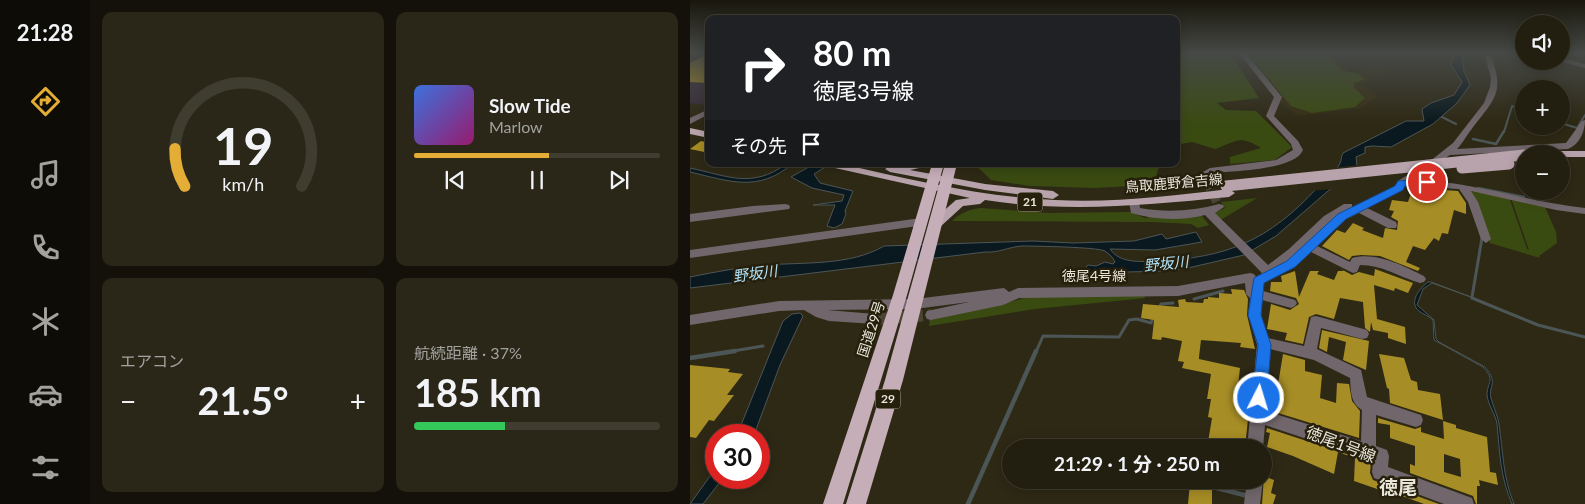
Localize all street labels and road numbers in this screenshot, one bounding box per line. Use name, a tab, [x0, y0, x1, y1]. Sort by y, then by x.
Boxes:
street label: 鳥取鹿野倉吉線	[1124, 170, 1224, 195]
road number: 21	[1018, 192, 1042, 212]
street label: 徳尾4号線	[1062, 267, 1126, 284]
street label: 国道29号	[853, 299, 888, 359]
road number: 29	[876, 389, 900, 408]
street label: 徳尾1号線	[1304, 422, 1379, 466]

